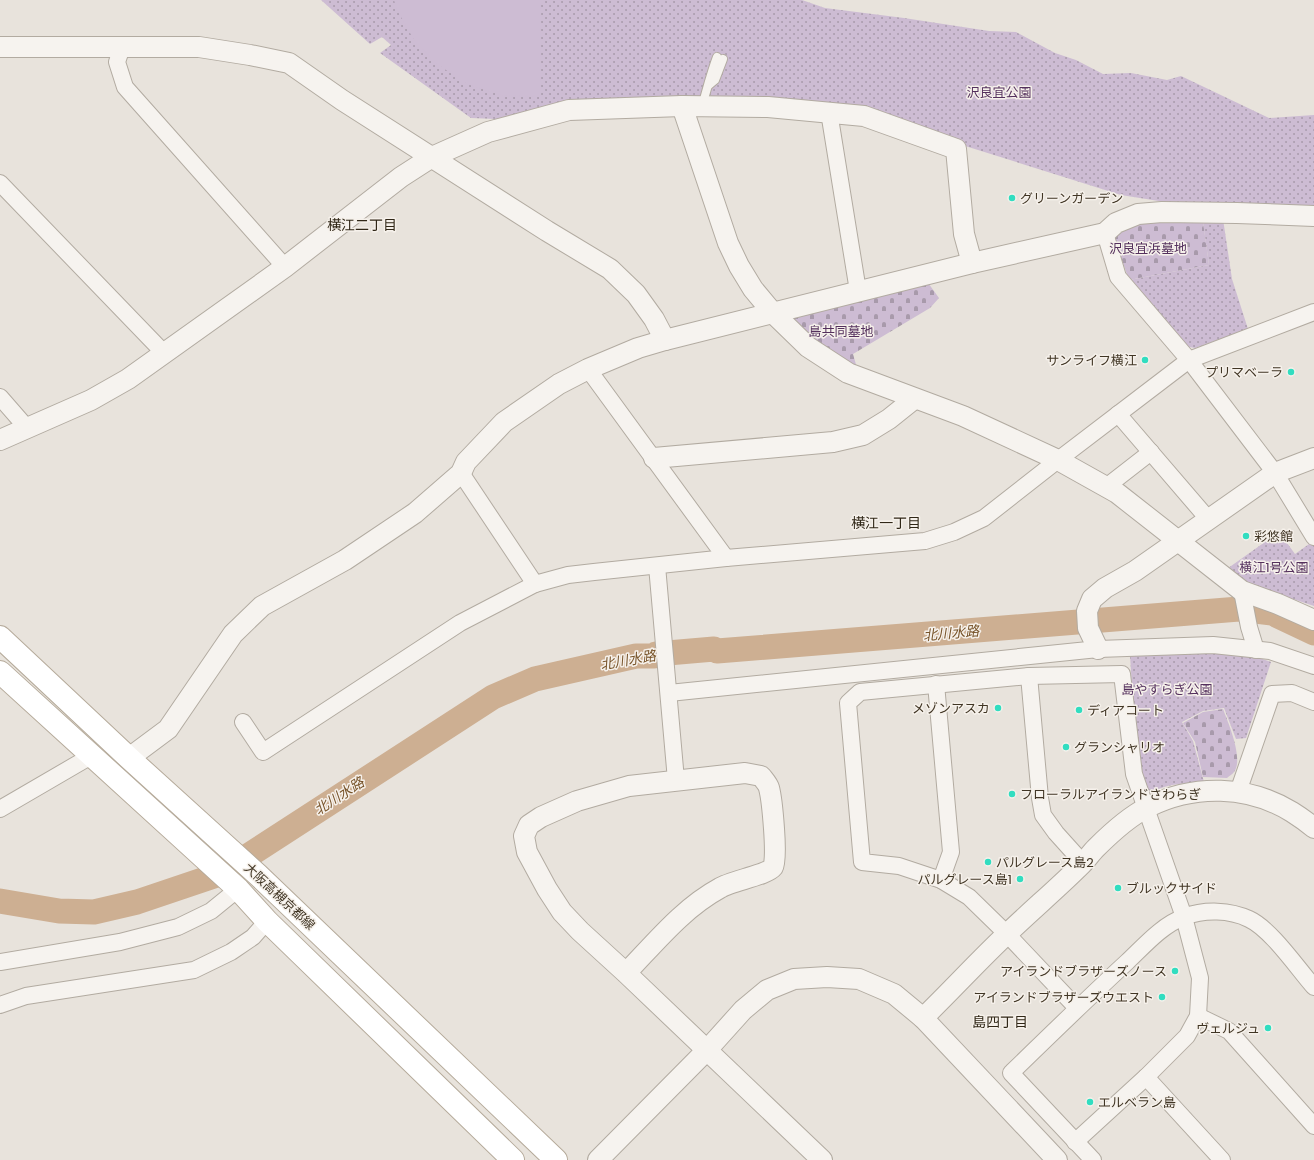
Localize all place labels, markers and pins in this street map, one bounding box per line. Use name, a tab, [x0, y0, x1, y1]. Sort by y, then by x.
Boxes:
place label: グリーンガーデン	[1020, 189, 1123, 208]
marker: グリーンガーデン	[1007, 193, 1017, 203]
place label: サンライフ横江	[1046, 351, 1137, 370]
marker: サンライフ横江	[1140, 355, 1150, 365]
place label: プリマベーラ	[1205, 363, 1283, 382]
marker: プリマベーラ	[1286, 367, 1296, 377]
place label: 彩悠館	[1254, 527, 1293, 546]
marker: 彩悠館	[1241, 531, 1251, 541]
place label: メゾンアスカ	[912, 699, 990, 718]
place label: ディアコート	[1087, 701, 1164, 720]
marker: メゾンアスカ	[993, 703, 1003, 713]
marker: ディアコート	[1074, 705, 1084, 715]
place label: グランシャリオ	[1074, 738, 1165, 757]
marker: グランシャリオ	[1061, 742, 1071, 752]
place label: フローラルアイランドさわらぎ	[1020, 785, 1201, 804]
marker: フローラルアイランドさわらぎ	[1007, 789, 1017, 799]
place label: パルグレース島2	[996, 853, 1094, 872]
marker: パルグレース島2	[983, 857, 993, 867]
place label: パルグレース島1	[917, 870, 1012, 889]
marker: パルグレース島1	[1015, 874, 1025, 884]
place label: ブルックサイド	[1126, 879, 1217, 898]
marker: ブルックサイド	[1113, 883, 1123, 893]
place label: アイランドブラザーズノース	[1000, 962, 1167, 981]
marker: アイランドブラザーズノース	[1170, 966, 1180, 976]
place label: アイランドブラザーズウエスト	[973, 988, 1154, 1007]
marker: アイランドブラザーズウエスト	[1157, 992, 1167, 1002]
place label: ヴェルジュ	[1196, 1019, 1260, 1038]
marker: ヴェルジュ	[1263, 1023, 1273, 1033]
place label: エルベラン島	[1098, 1093, 1176, 1112]
marker: エルベラン島	[1085, 1097, 1095, 1107]

